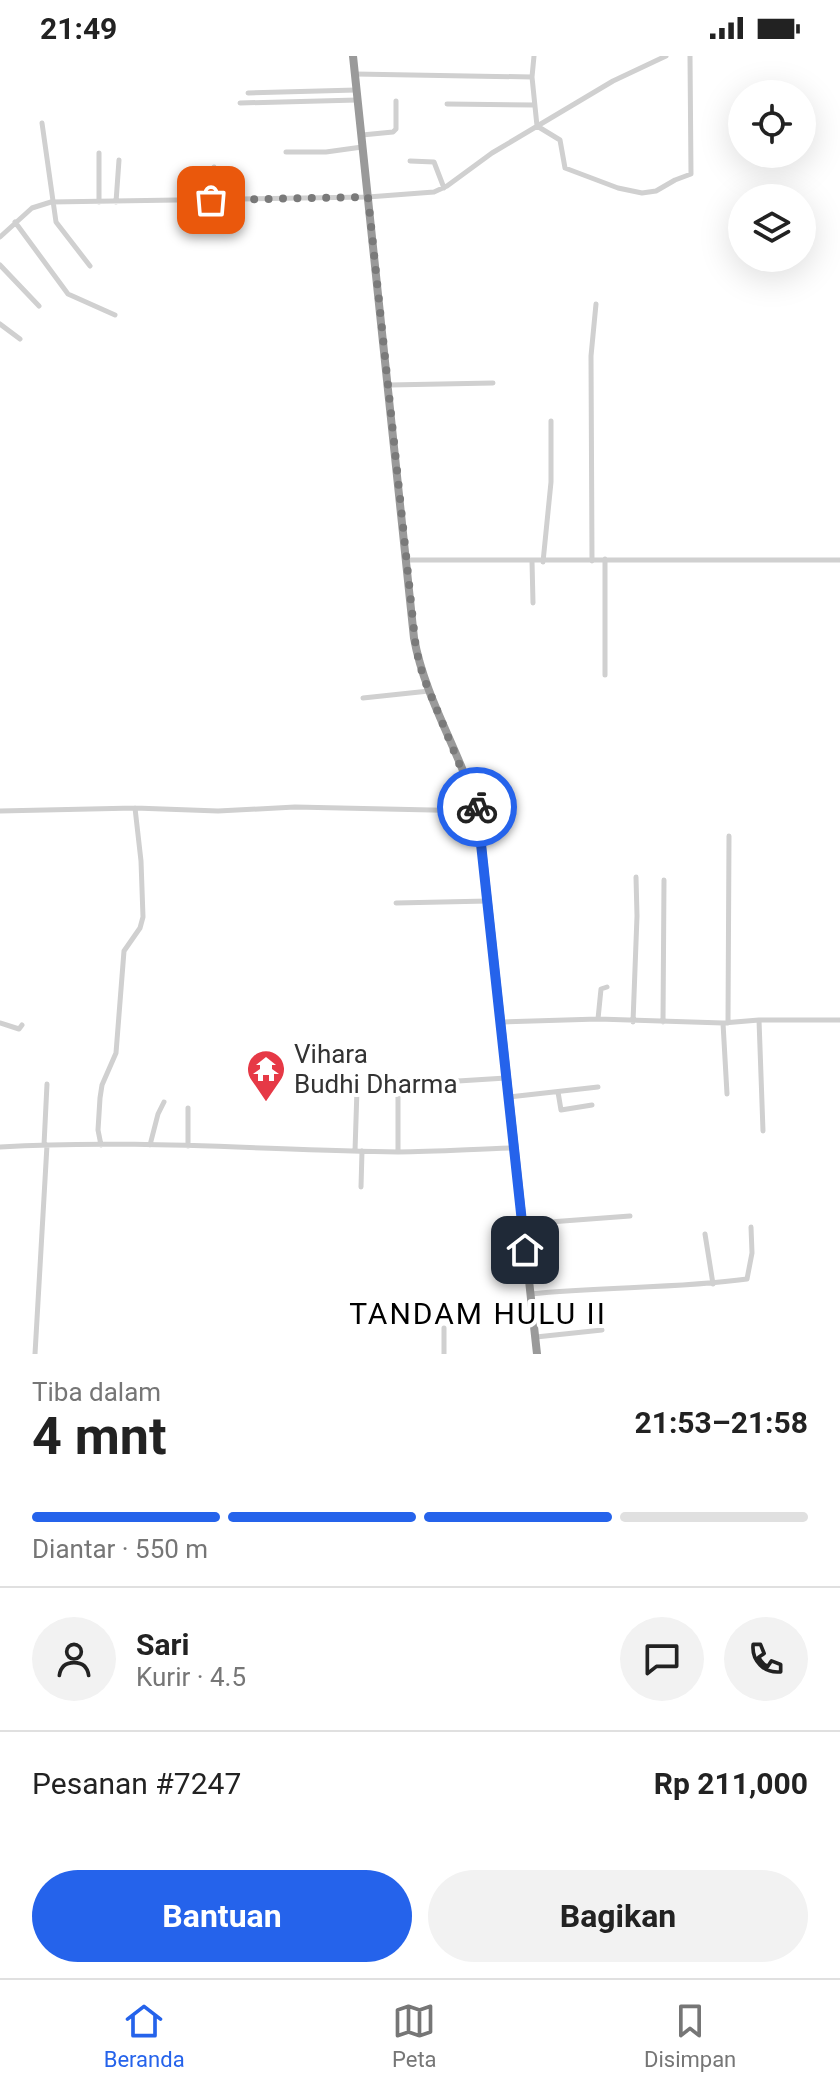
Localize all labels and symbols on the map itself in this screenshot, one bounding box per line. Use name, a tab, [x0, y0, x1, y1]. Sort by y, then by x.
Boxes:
pin	[177, 166, 245, 234]
courier	[437, 767, 517, 847]
place label: Vihara Budhi Dharma	[294, 1039, 458, 1099]
temple icon: Vihara Budhi Dharma	[245, 1048, 287, 1103]
pin	[491, 1216, 559, 1284]
district label: TANDAM HULU II	[349, 1296, 607, 1331]

